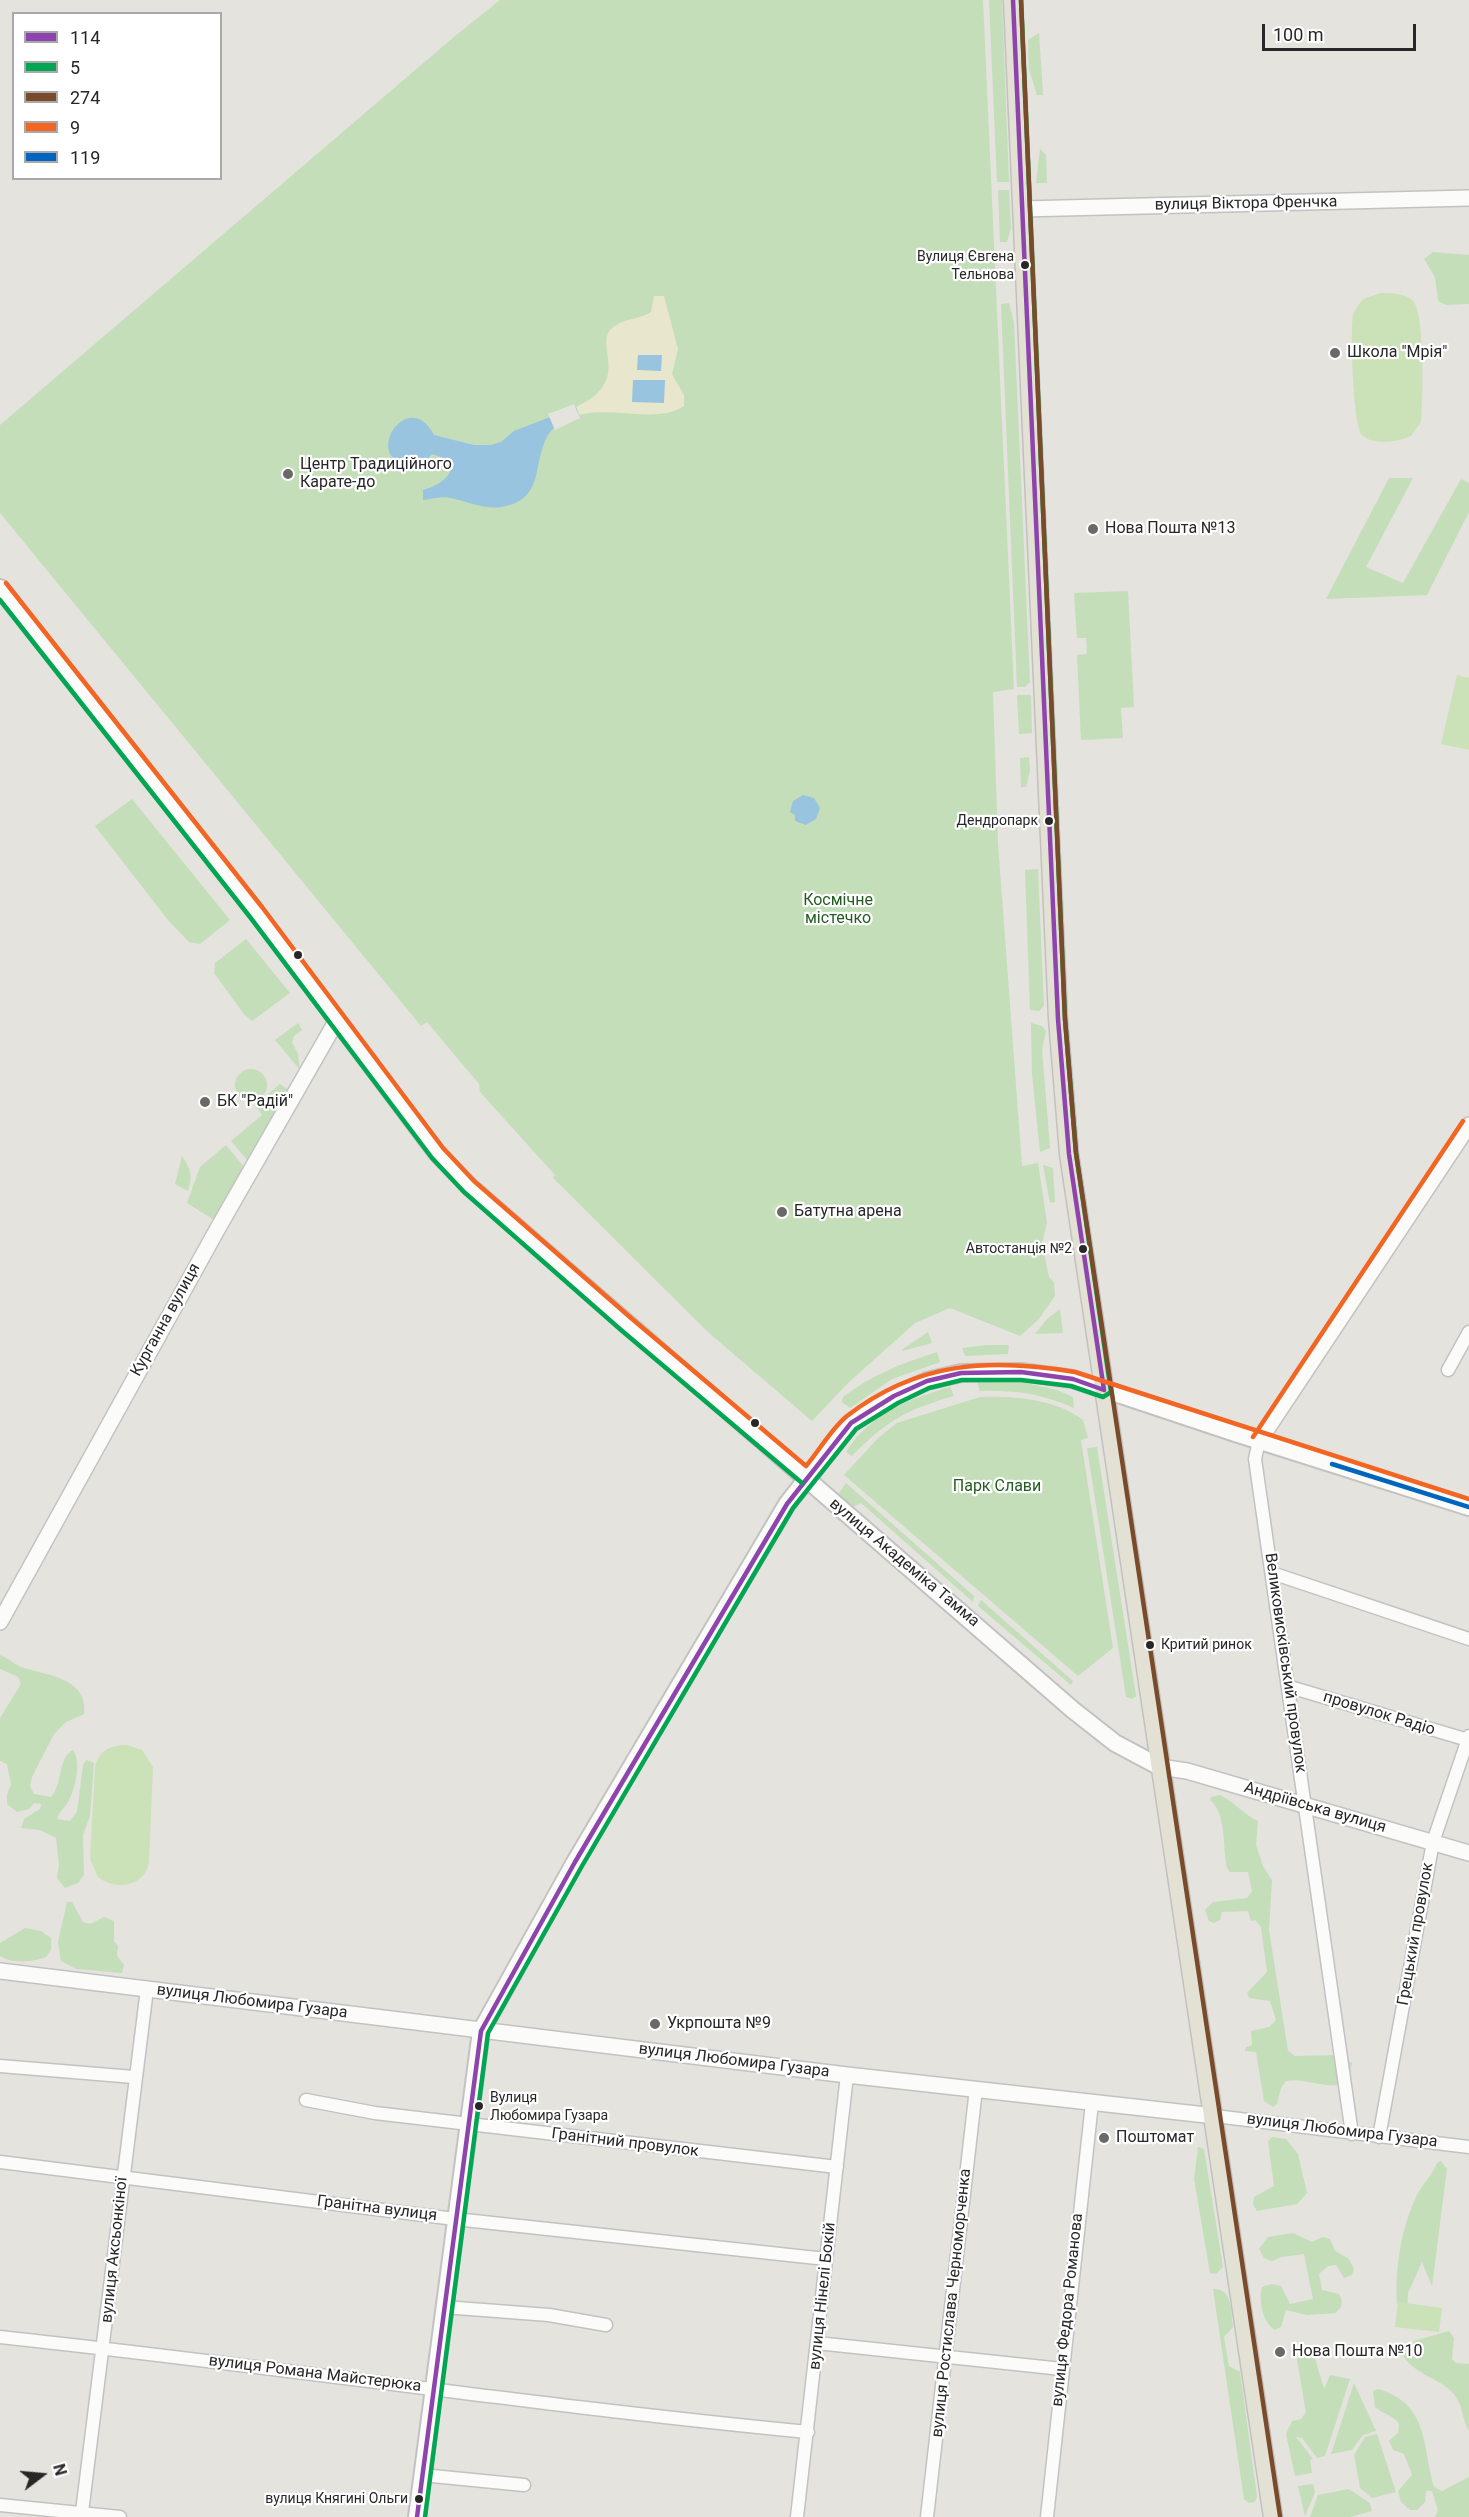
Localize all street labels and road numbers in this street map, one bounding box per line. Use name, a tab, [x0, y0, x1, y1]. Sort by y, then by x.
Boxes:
street label: вулиця Віктора Френчка	[1154, 193, 1338, 215]
street label: Курганна вулиця	[127, 1260, 205, 1380]
street label: вулиця Академіка Тамма	[825, 1495, 983, 1631]
street label: Великовисківський провулок	[1260, 1552, 1310, 1774]
street label: провулок Радіо	[1321, 1688, 1437, 1740]
street label: Андріївська вулиця	[1242, 1779, 1388, 1837]
street label: Грецький провулок	[1394, 1861, 1438, 2007]
street label: вулиця Любомира Гузара	[155, 1981, 349, 2023]
street label: вулиця Любомира Гузара	[637, 2040, 831, 2082]
street label: вулиця Любомира Гузара	[1245, 2110, 1439, 2152]
street label: Гранітний провулок	[550, 2124, 700, 2162]
street label: вулиця Ростислава Черноморченка	[928, 2168, 976, 2438]
street label: вулиця Аксьонкіної	[98, 2176, 132, 2324]
street label: Гранітна вулиця	[316, 2192, 438, 2226]
street label: вулиця Федора Романова	[1048, 2212, 1088, 2408]
street label: вулиця Нінелі Бокій	[806, 2221, 840, 2371]
street label: вулиця Романа Майстерюка	[208, 2351, 422, 2397]

